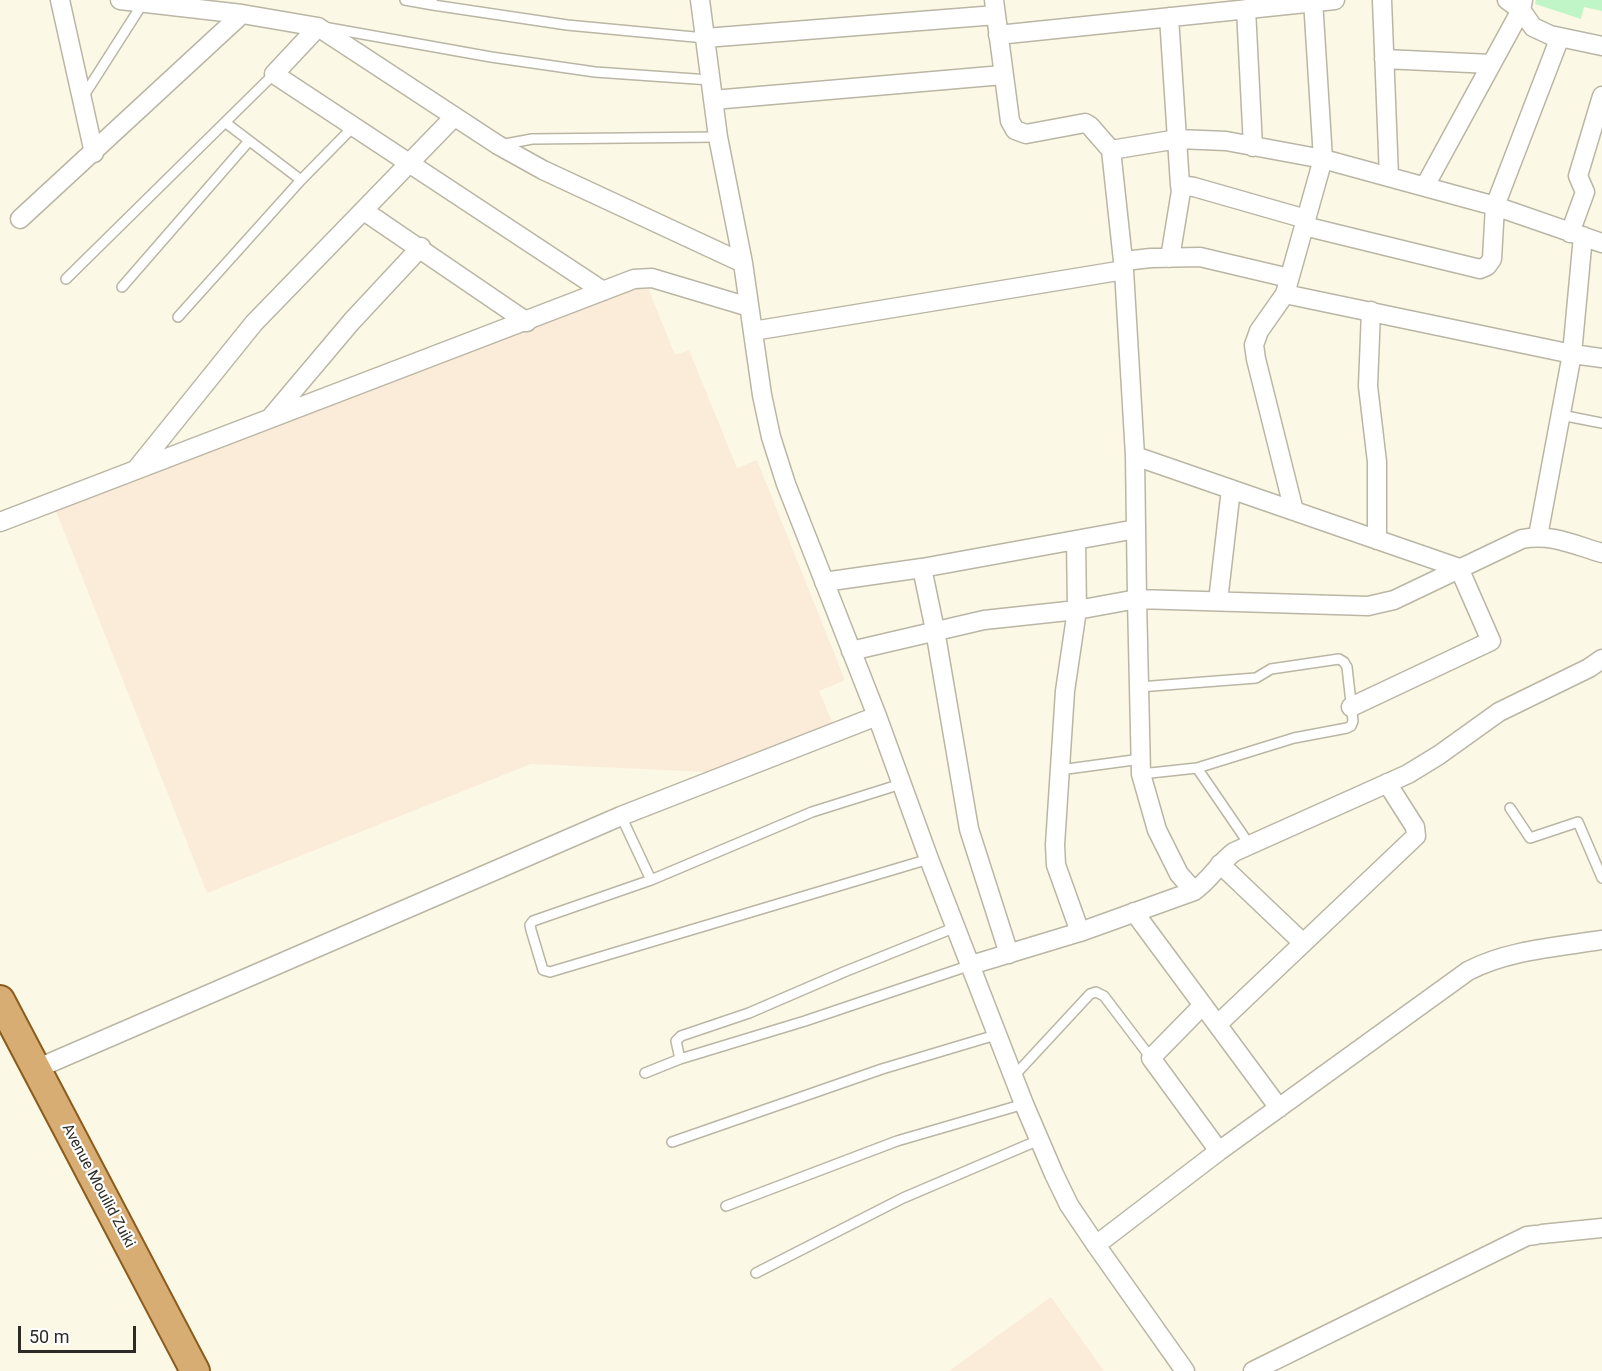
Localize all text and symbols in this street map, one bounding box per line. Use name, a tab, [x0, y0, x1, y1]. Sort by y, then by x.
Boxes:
street label: Avenue Mouilid Zuiki	[58, 1121, 138, 1251]
scale bar	[21, 1314, 140, 1352]
text: 50 m	[29, 1326, 69, 1347]

